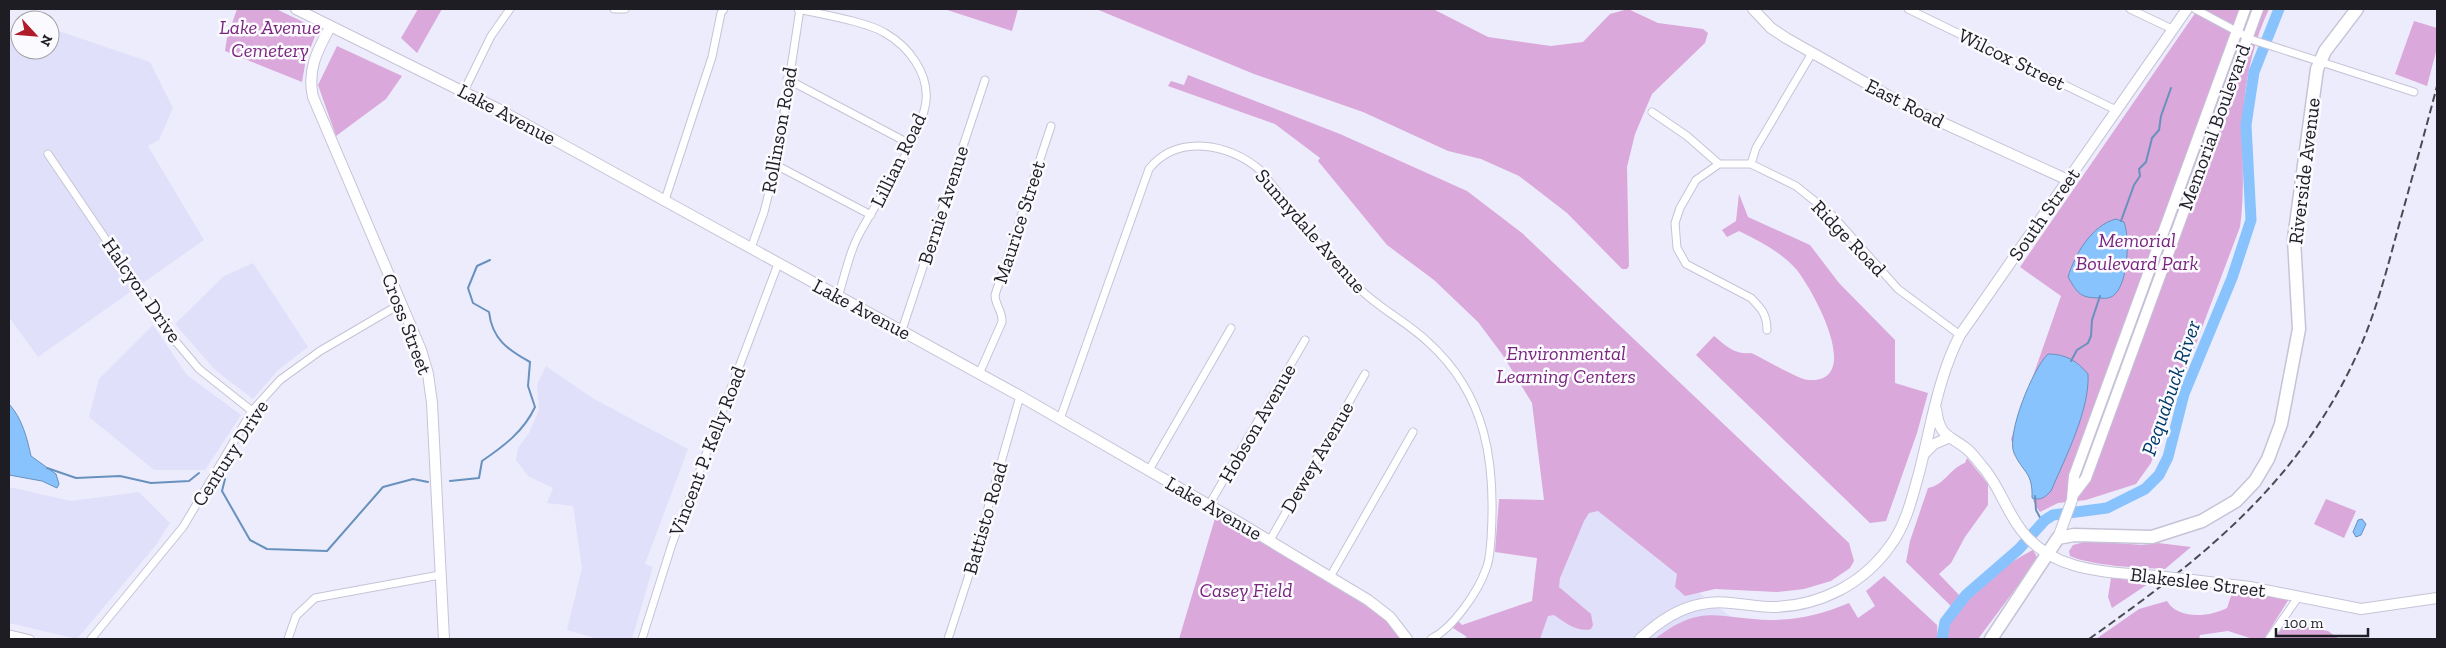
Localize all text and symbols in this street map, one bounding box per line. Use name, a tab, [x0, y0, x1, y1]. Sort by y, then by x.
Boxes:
north arrow	[10, 10, 60, 60]
park label: Lake Avenue Cemetery	[219, 15, 321, 62]
street label: Wilcox Street	[1955, 23, 2070, 95]
text: N	[36, 32, 56, 49]
street label: Memorial Boulevard	[2173, 41, 2255, 213]
street label: Rollinson Road	[756, 65, 802, 195]
street label: East Road	[1862, 73, 1948, 133]
street label: Lake Avenue	[454, 78, 560, 150]
street label: Riverside Avenue	[2283, 96, 2325, 246]
street label: Lillian Road	[865, 109, 931, 211]
street label: Bernie Avenue	[912, 142, 974, 268]
street label: Maurice Street	[988, 157, 1050, 287]
street label: South Street	[2003, 162, 2085, 265]
street label: Sunnydale Avenue	[1250, 164, 1372, 298]
street label: Ridge Road	[1807, 195, 1891, 281]
park label: Memorial Boulevard Park	[2076, 228, 2198, 275]
street label: Halcyon Drive	[97, 233, 187, 347]
street label: Cross Street	[377, 270, 437, 378]
street label: Lake Avenue	[809, 273, 915, 345]
water label: Pequabuck River	[2136, 316, 2206, 459]
park label: Environmental Learning Centers	[1496, 341, 1636, 388]
street label: Hobson Avenue	[1213, 359, 1301, 487]
street label: Vincent P. Kelly Road	[663, 363, 750, 540]
street label: Century Drive	[187, 395, 273, 511]
street label: Dewey Avenue	[1275, 397, 1359, 517]
street label: Battisto Road	[957, 459, 1013, 577]
street label: Lake Avenue	[1162, 471, 1266, 545]
street label: Blakeslee Street	[2129, 562, 2268, 602]
park label: Casey Field	[1199, 578, 1293, 602]
scale bar	[2276, 606, 2368, 638]
text: 100 m	[2284, 614, 2323, 632]

